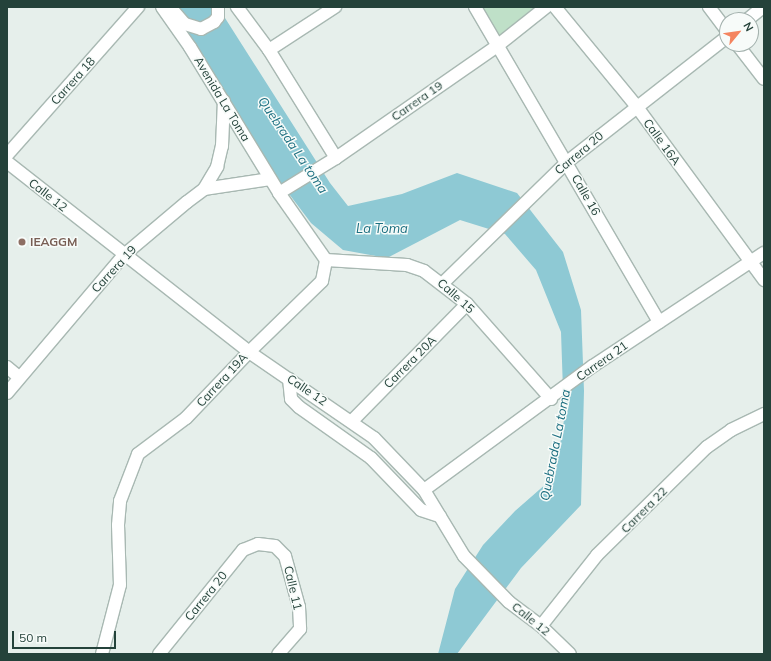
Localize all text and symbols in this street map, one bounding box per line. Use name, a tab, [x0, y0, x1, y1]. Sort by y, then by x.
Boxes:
north arrow	[719, 12, 759, 52]
text: N	[740, 20, 757, 34]
street label: Carrera 18	[48, 54, 98, 108]
street label: Avenida La Toma	[191, 54, 253, 144]
street label: Carrera 19	[389, 78, 445, 124]
water label: Quebrada La toma	[255, 94, 331, 196]
street label: Calle 16A	[640, 116, 684, 168]
street label: Carrera 20	[552, 128, 606, 178]
street label: Calle 16	[569, 172, 603, 218]
street label: Calle 12	[26, 175, 70, 215]
water label: La Toma	[356, 220, 408, 236]
place label: IEAGGM	[30, 235, 77, 249]
marker: IEAGGM	[17, 237, 27, 247]
street label: Carrera 19	[88, 242, 140, 296]
street label: Calle 15	[434, 276, 478, 316]
street label: Carrera 20A	[381, 333, 439, 391]
street label: Carrera 21	[574, 338, 630, 384]
street label: Carrera 19A	[193, 350, 251, 410]
street label: Calle 12	[284, 371, 330, 409]
water label: Quebrada La toma	[537, 388, 573, 502]
street label: Carrera 22	[618, 484, 670, 536]
street label: Calle 11	[281, 564, 305, 612]
street label: Carrera 20	[182, 568, 230, 624]
street label: Calle 12	[509, 599, 553, 639]
scale bar	[14, 623, 118, 649]
text: 50 m	[19, 630, 47, 645]

